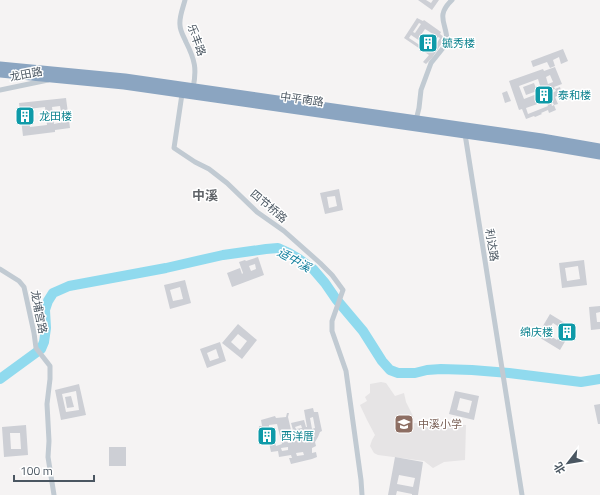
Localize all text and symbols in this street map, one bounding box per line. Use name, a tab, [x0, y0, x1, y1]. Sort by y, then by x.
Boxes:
street label: 乐丰路	[184, 22, 210, 58]
building icon: 毓秀楼	[417, 32, 439, 54]
place label: 毓秀楼	[442, 35, 475, 51]
street label: 龙田路	[8, 63, 44, 85]
building icon: 泰和楼	[533, 84, 555, 106]
place label: 泰和楼	[558, 87, 591, 103]
street label: 中平南路	[279, 88, 325, 110]
building icon: 龙田楼	[14, 105, 36, 127]
place label: 龙田楼	[39, 108, 72, 124]
district label: 中溪	[192, 185, 218, 205]
street label: 四节桥路	[247, 186, 291, 226]
street label: 利达路	[482, 227, 502, 263]
water label: 适中溪	[274, 243, 316, 278]
street label: 龙埔宫路	[27, 289, 51, 335]
building icon: 绵庆楼	[556, 321, 578, 343]
place label: 绵庆楼	[520, 324, 553, 340]
school or university icon: 中溪小学	[393, 413, 415, 435]
place label: 中溪小学	[418, 416, 462, 432]
building icon: 西洋厝	[256, 425, 278, 447]
place label: 西洋厝	[281, 428, 314, 444]
north arrow	[548, 443, 588, 483]
scale bar	[14, 457, 94, 483]
text: 北	[550, 459, 569, 477]
text: 100 m	[20, 461, 53, 480]

